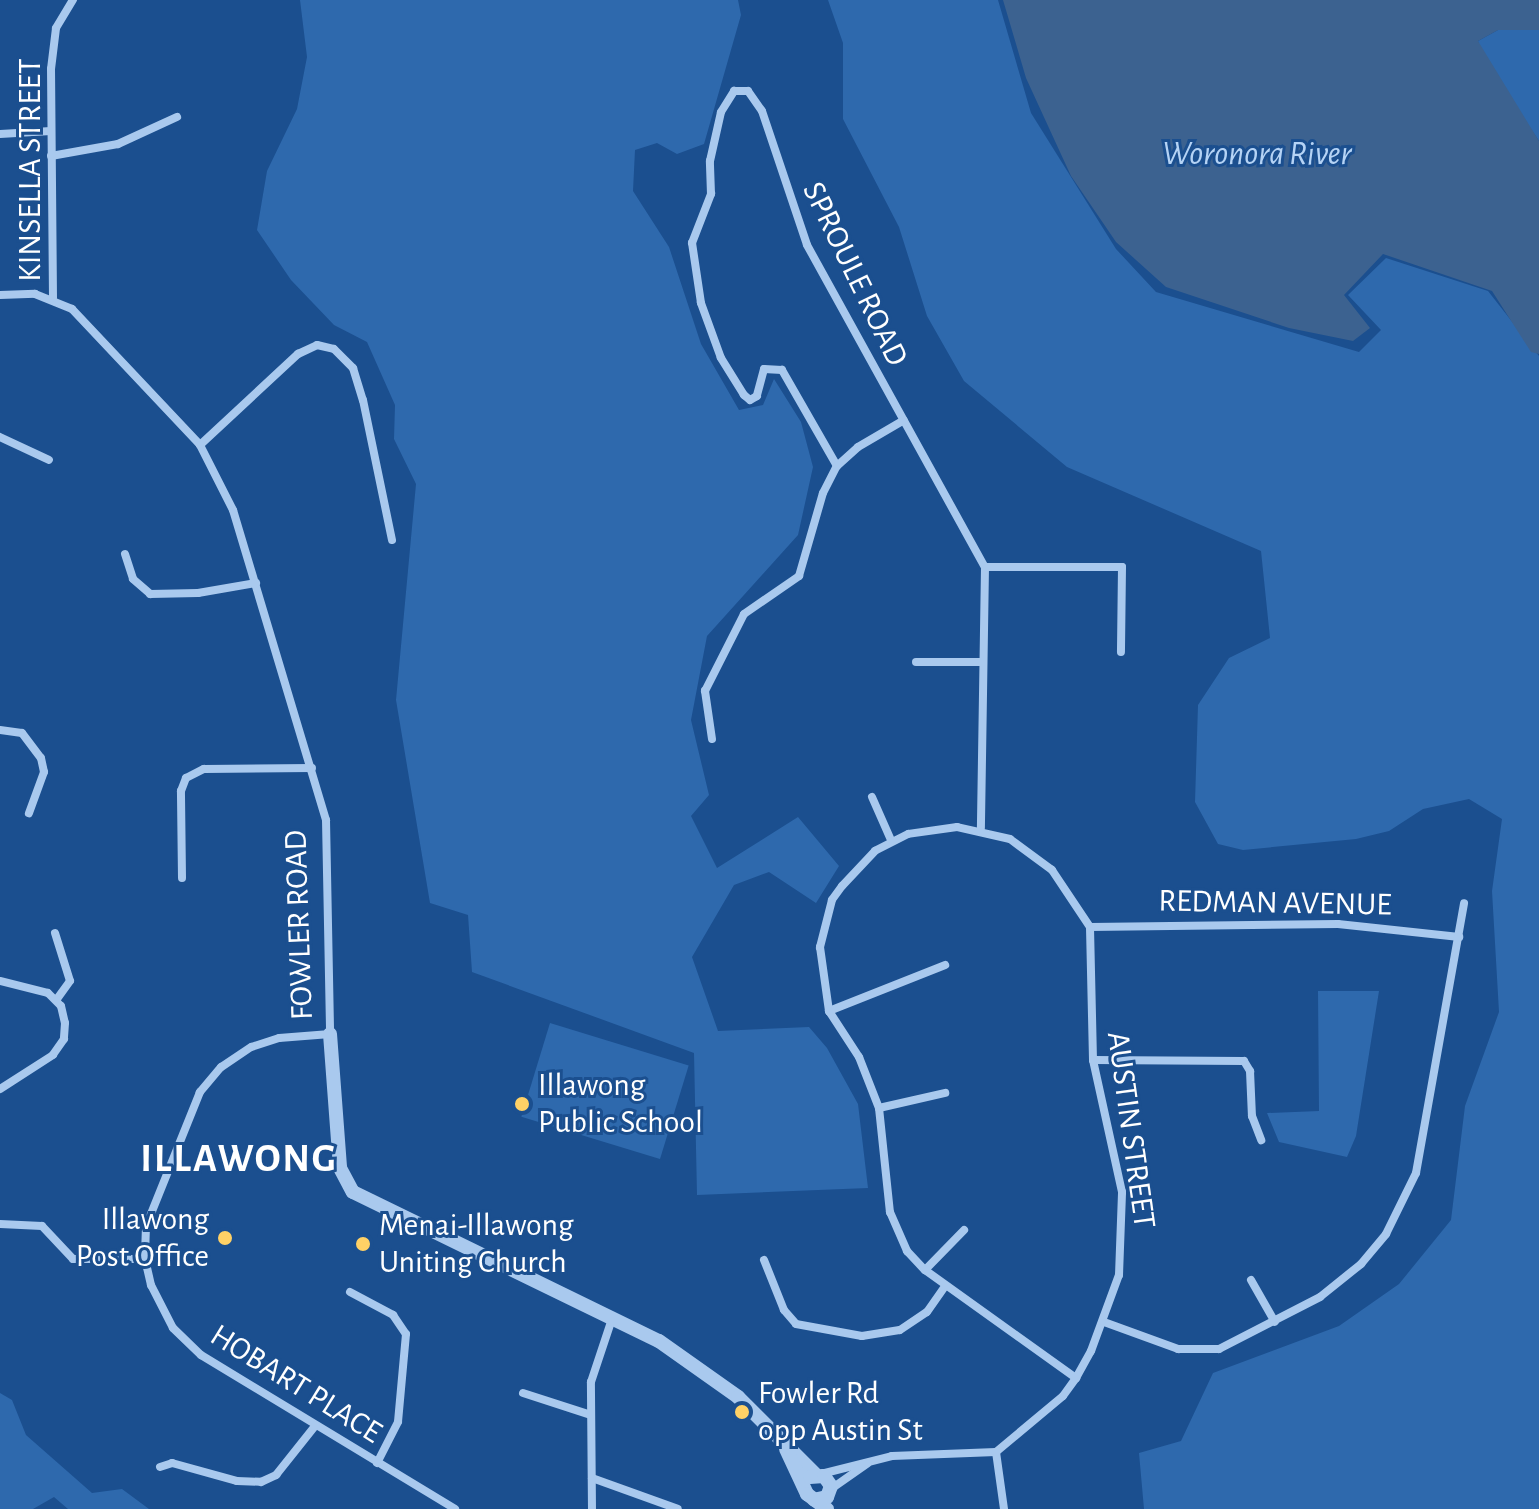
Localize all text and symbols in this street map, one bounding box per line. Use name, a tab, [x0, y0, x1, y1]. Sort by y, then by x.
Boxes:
street label: KINSELLA STREET	[11, 58, 49, 282]
water label: Woronora River	[1162, 135, 1352, 175]
street label: SPROULE ROAD	[794, 176, 916, 372]
street label: FOWLER ROAD	[276, 829, 322, 1021]
street label: REDMAN AVENUE	[1158, 882, 1392, 924]
street label: AUSTIN STREET	[1098, 1029, 1164, 1231]
place label: Illawong Public School	[538, 1067, 703, 1142]
marker: Illawong Public School	[513, 1095, 531, 1113]
district label: ILLAWONG	[140, 1135, 338, 1183]
place label: Illawong Post Office	[76, 1201, 209, 1276]
place label: Menai-Illawong Uniting Church	[379, 1207, 574, 1282]
marker: Illawong Post Office	[216, 1229, 234, 1247]
marker: Menai-Illawong Uniting Church	[354, 1235, 372, 1253]
street label: HOBART PLACE	[203, 1316, 389, 1452]
place label: Fowler Rd opp Austin St	[758, 1375, 923, 1450]
marker: Fowler Rd opp Austin St	[733, 1403, 751, 1421]

